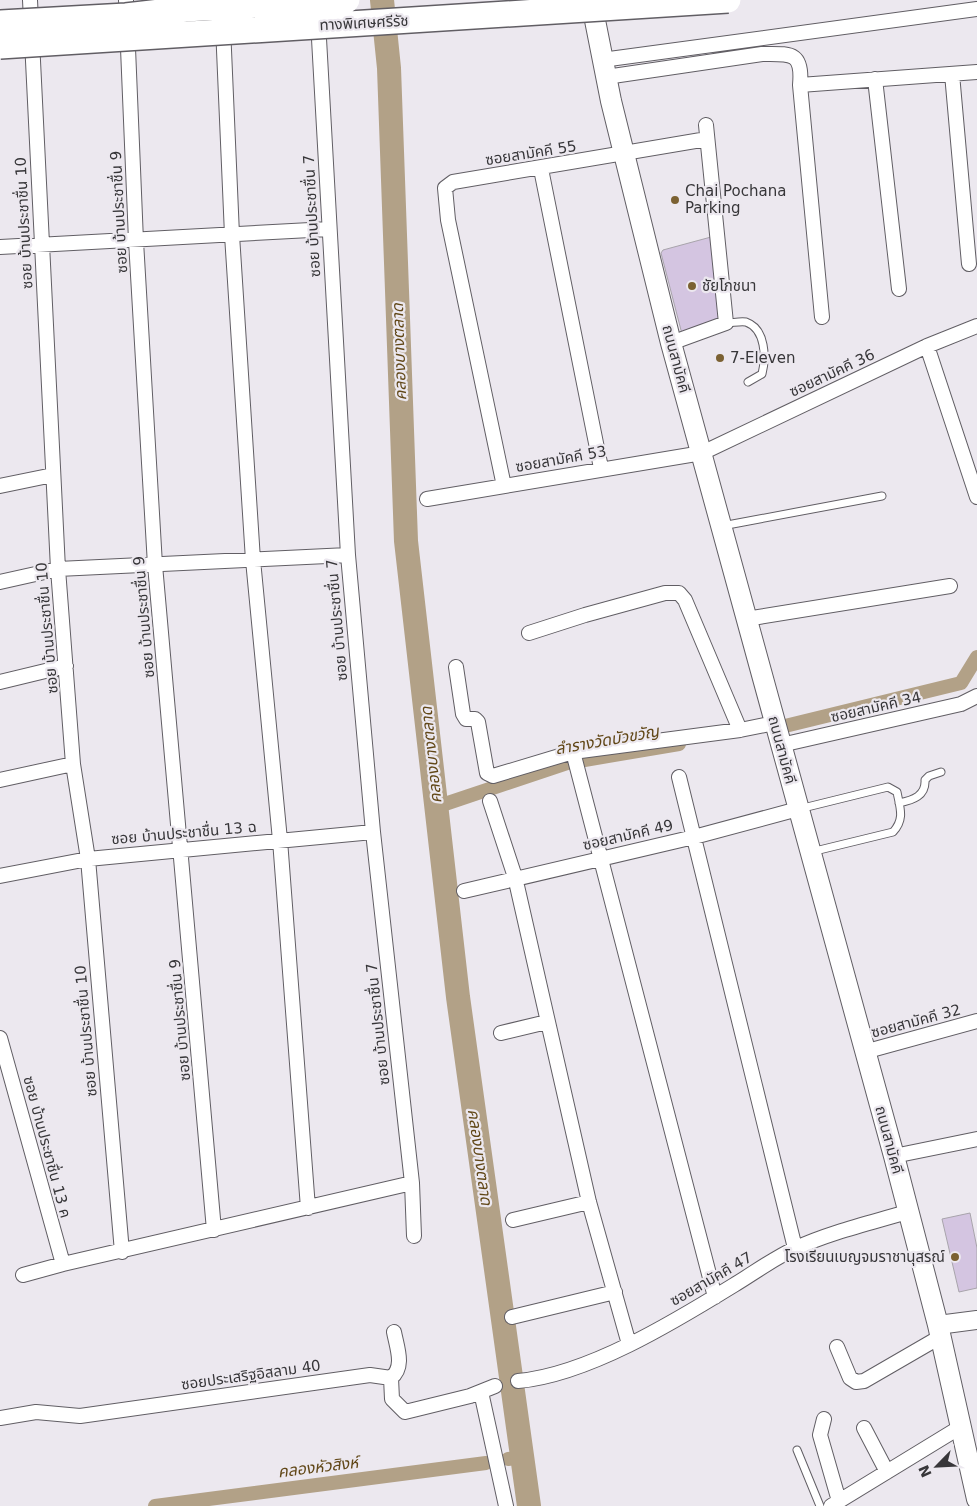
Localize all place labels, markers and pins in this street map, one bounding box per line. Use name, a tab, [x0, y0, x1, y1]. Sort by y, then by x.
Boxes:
place label: Chai Pochana Parking	[685, 182, 786, 217]
marker: Chai Pochana Parking	[669, 194, 681, 206]
place label: ชัยโภชนา	[702, 277, 756, 295]
marker: ชัยโภชนา	[686, 280, 698, 292]
place label: 7-Eleven	[730, 349, 795, 367]
marker: 7-Eleven	[714, 352, 726, 364]
place label: โรงเรียนเบญจมราชานุสรณ์	[785, 1248, 945, 1266]
marker: โรงเรียนเบญจมราชานุสรณ์	[949, 1251, 961, 1263]

